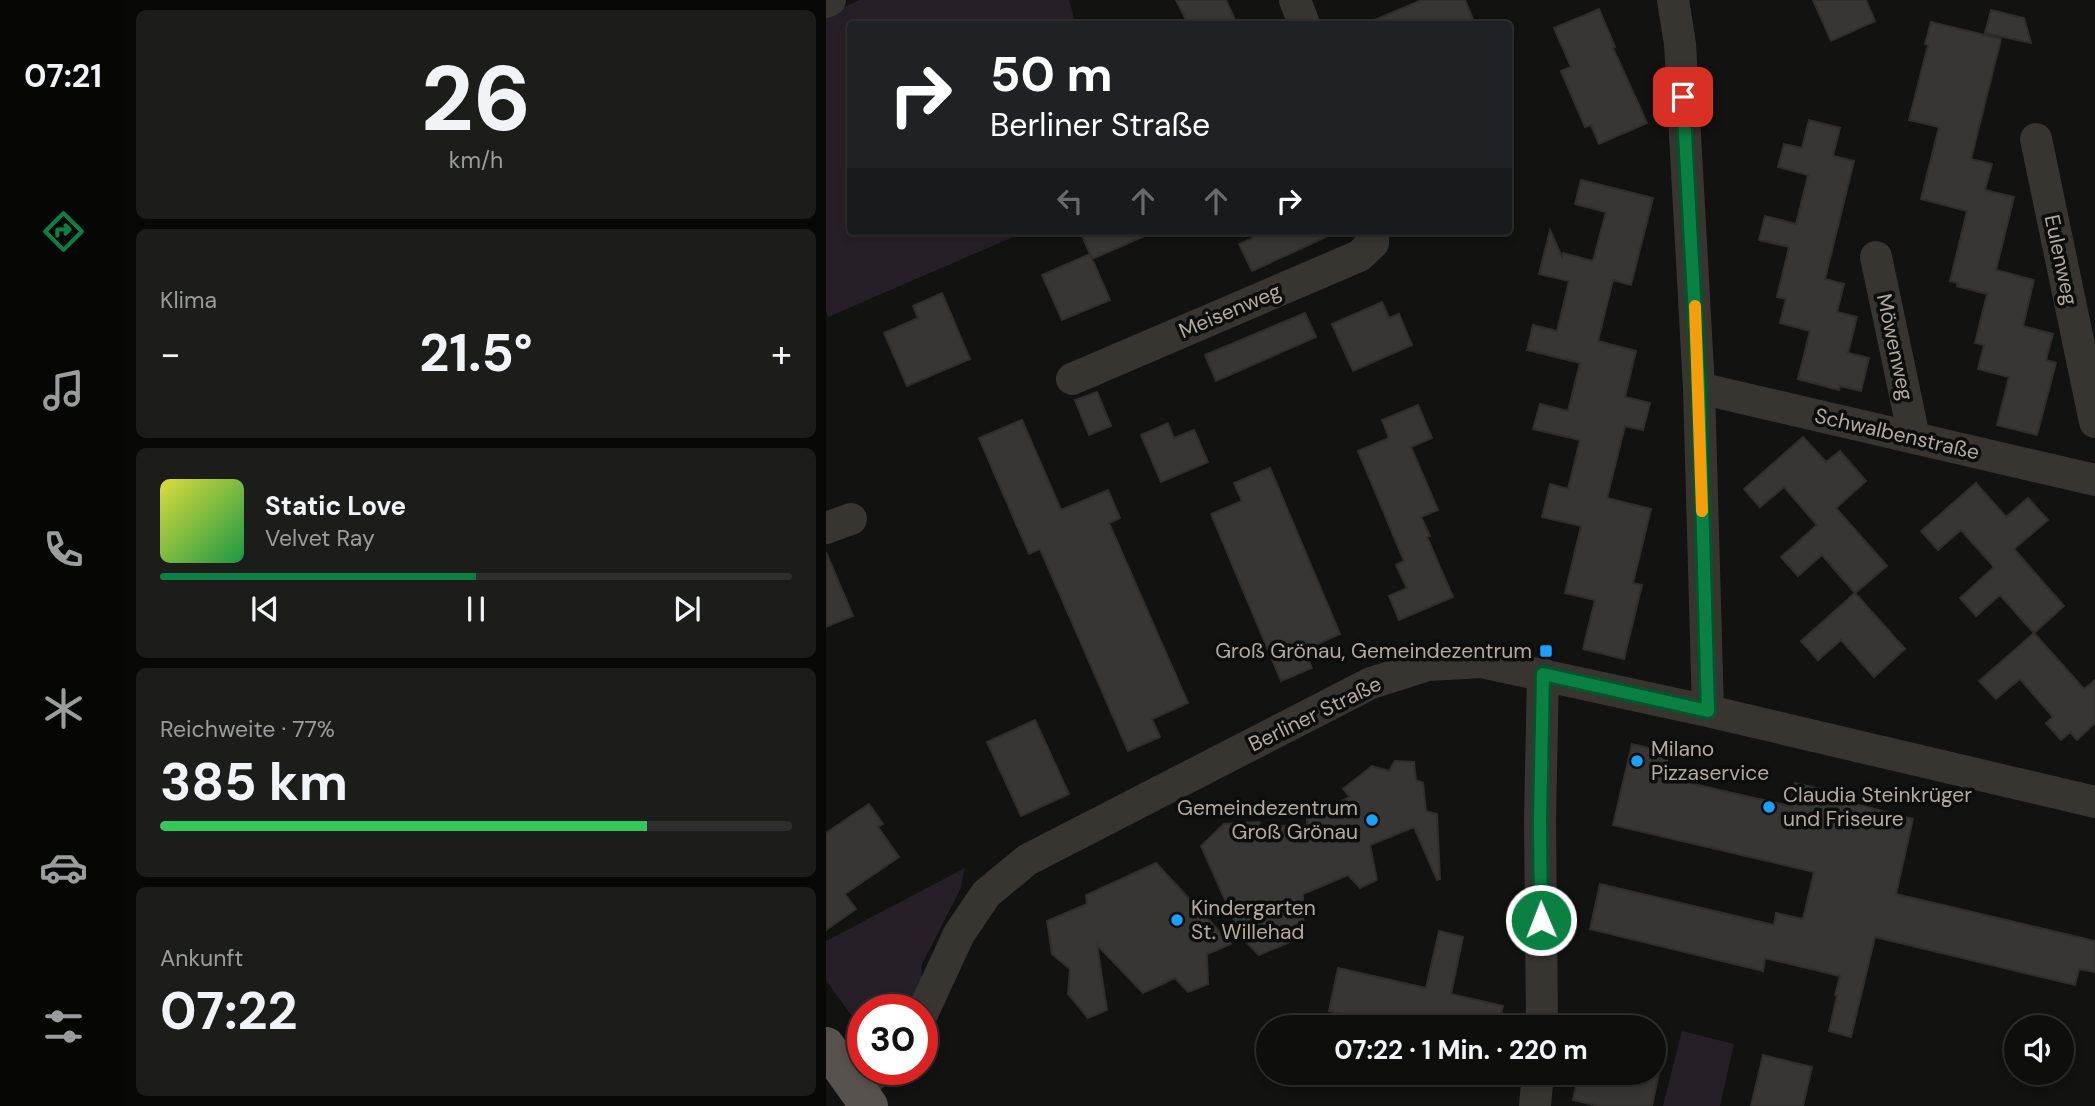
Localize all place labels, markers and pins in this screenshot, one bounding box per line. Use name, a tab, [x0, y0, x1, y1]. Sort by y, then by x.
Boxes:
pin	[1653, 67, 1713, 127]
place label: Groß Grönau, Gemeindezentrum	[1215, 637, 1532, 665]
marker: Groß Grönau, Gemeindezentrum	[1538, 643, 1554, 659]
place label: Milano Pizzaservice	[1651, 735, 1769, 787]
marker: Milano Pizzaservice	[1629, 753, 1645, 769]
place label: Claudia Steinkrüger und Friseure	[1783, 781, 1972, 833]
place label: Gemeindezentrum Groß Grönau	[1177, 794, 1358, 846]
marker: Claudia Steinkrüger und Friseure	[1761, 799, 1777, 815]
marker: Gemeindezentrum Groß Grönau	[1364, 812, 1380, 828]
place label: Kindergarten St. Willehad	[1191, 894, 1316, 946]
marker: Kindergarten St. Willehad	[1169, 912, 1185, 928]

